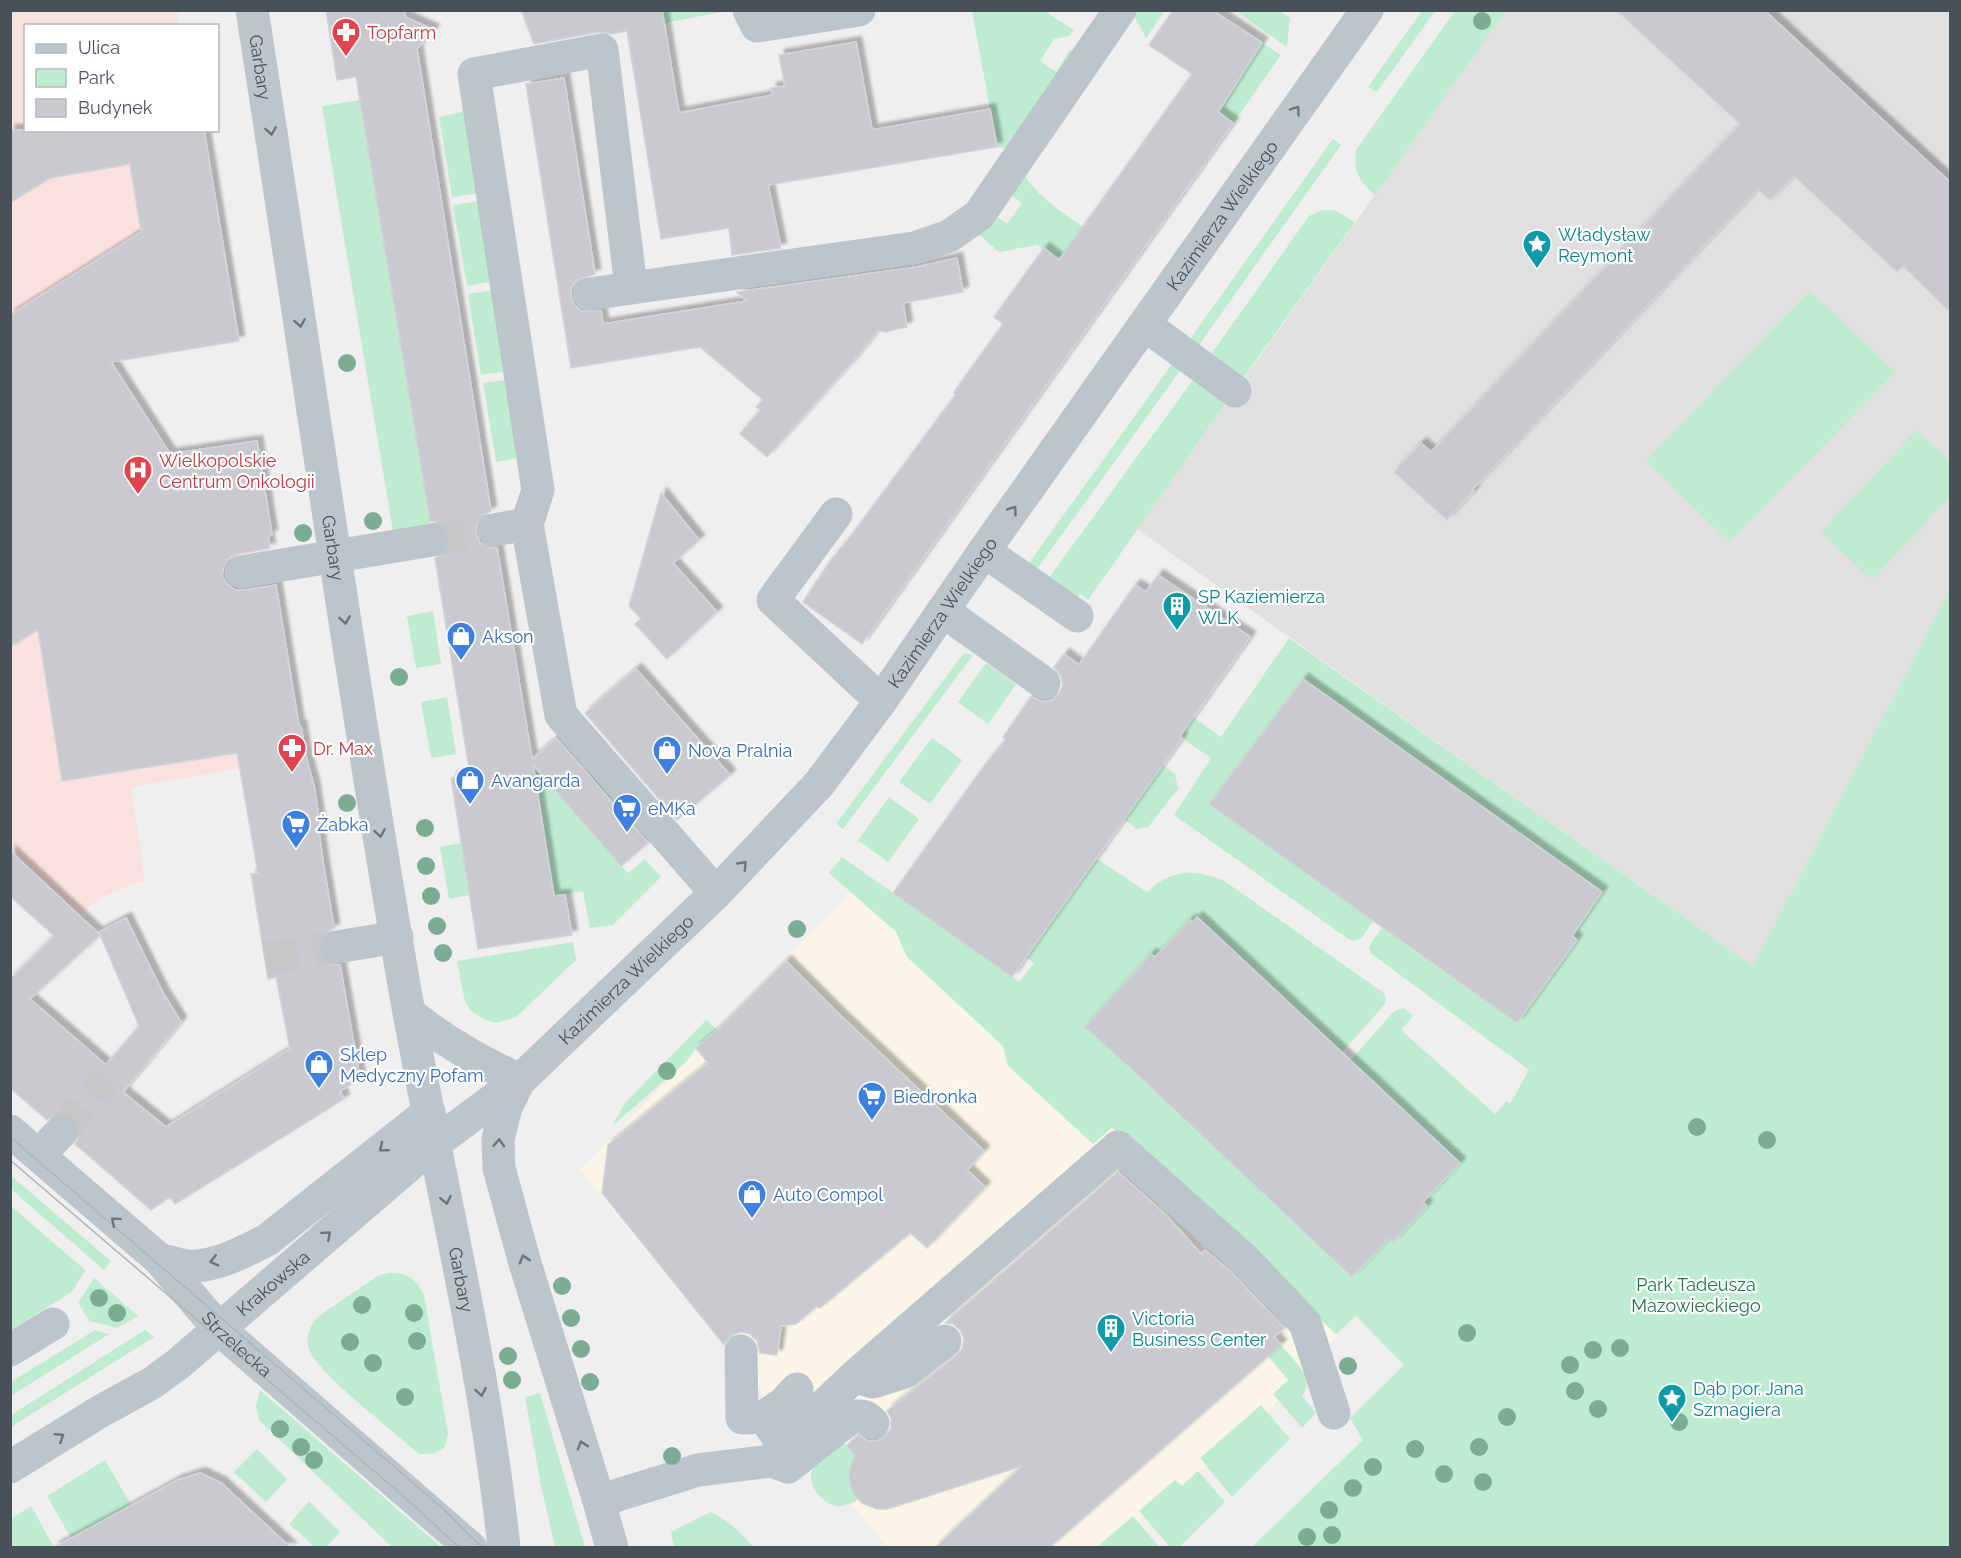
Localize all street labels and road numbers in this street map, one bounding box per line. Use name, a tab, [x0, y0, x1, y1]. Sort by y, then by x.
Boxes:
street label: Garbary	[245, 33, 276, 102]
street label: Kazimierza Wielkiego	[1162, 136, 1282, 294]
street label: Garbary	[318, 514, 349, 582]
street label: Kazimierza Wielkiego	[883, 533, 1001, 692]
street label: Kazimierza Wielkiego	[554, 910, 698, 1048]
street label: Krakowska	[232, 1245, 313, 1320]
street label: Garbary	[445, 1245, 478, 1314]
street label: Strzelecka	[198, 1307, 276, 1381]

